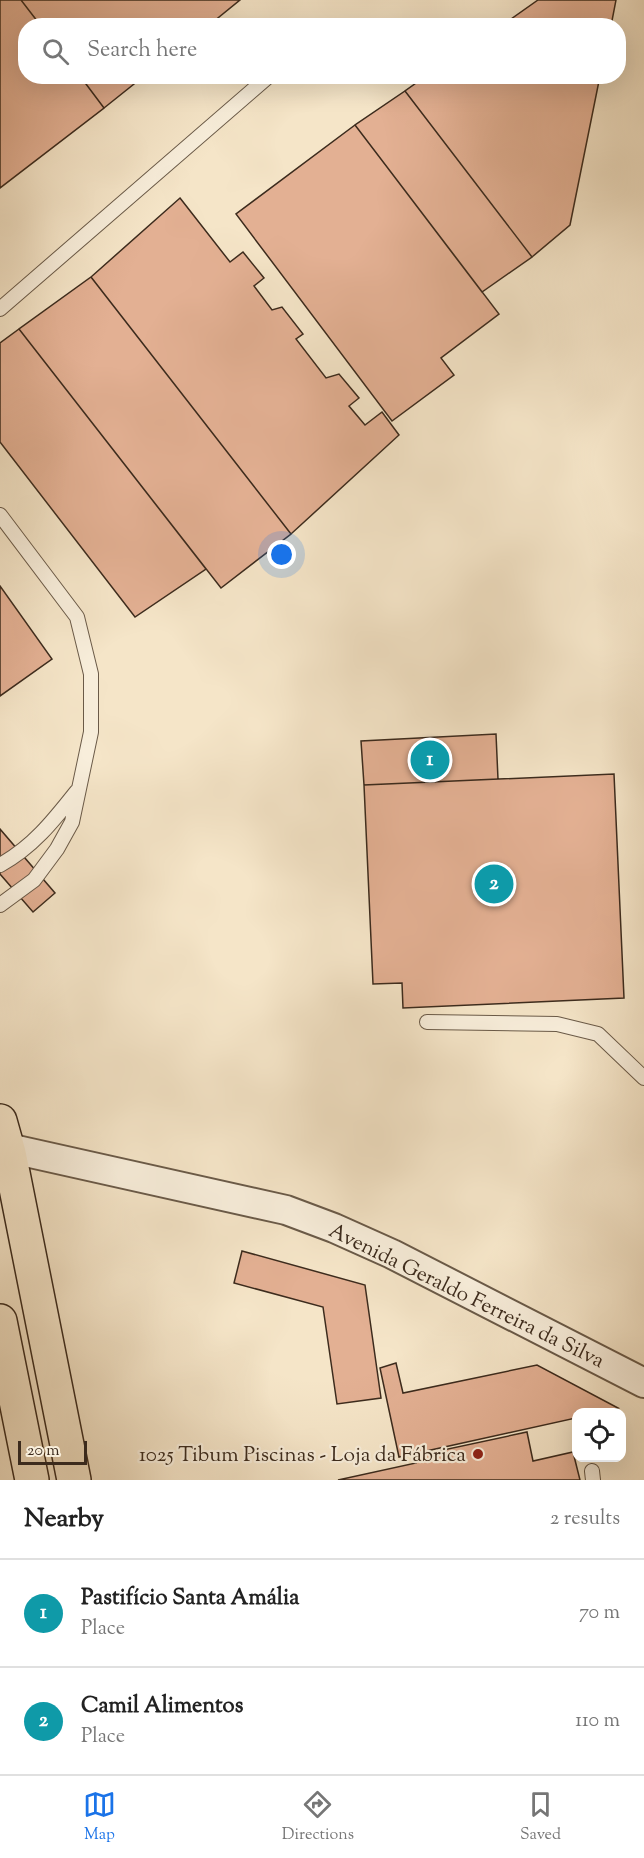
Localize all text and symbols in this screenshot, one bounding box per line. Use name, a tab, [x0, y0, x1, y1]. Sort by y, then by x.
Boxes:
search box	[18, 18, 626, 84]
icon: search	[39, 35, 72, 68]
text: Search here	[87, 35, 197, 67]
your location	[267, 540, 296, 569]
pin: 1	[410, 738, 450, 783]
pin: 2	[474, 862, 514, 906]
street label: Avenida Geraldo Ferreira da Silva	[323, 1217, 609, 1377]
map controls	[572, 1408, 626, 1462]
button: locate	[572, 1408, 626, 1462]
scale bar	[18, 1438, 87, 1466]
text: 20 m	[27, 1440, 60, 1463]
place label: 1025 Tibum Piscinas - Loja da Fábrica	[139, 1441, 466, 1471]
marker: 1025 Tibum Piscinas - Loja da Fábrica	[471, 1447, 485, 1461]
text: Nearby	[24, 1501, 104, 1538]
text: 2 results	[550, 1505, 620, 1534]
text: Pastifício Santa Amália	[81, 1583, 299, 1615]
text: 1	[40, 1599, 47, 1628]
text: 70 m	[579, 1599, 620, 1628]
text: Place	[81, 1615, 125, 1644]
text: Camil Alimentos	[81, 1691, 243, 1723]
text: 2	[39, 1707, 48, 1736]
text: 110 m	[575, 1707, 620, 1736]
text: Place	[81, 1723, 125, 1752]
tab: Map	[83, 1788, 116, 1847]
tab: Directions	[282, 1788, 354, 1847]
tab: Saved	[520, 1788, 561, 1847]

